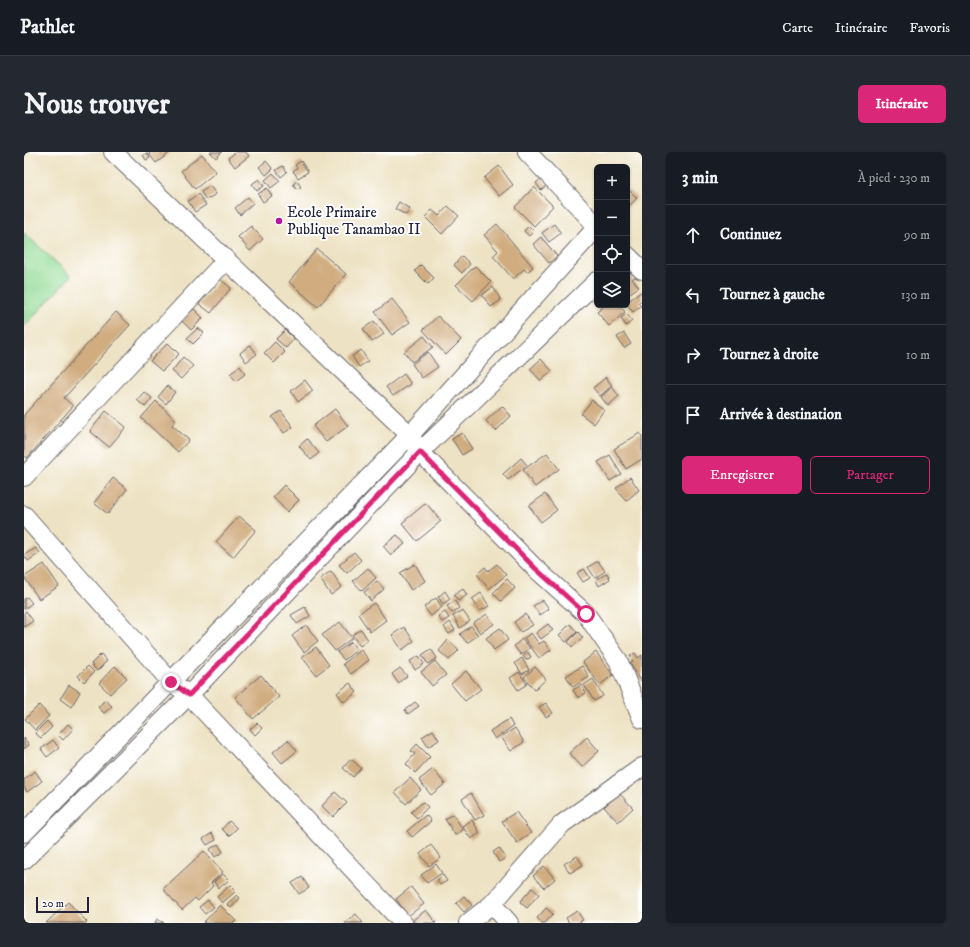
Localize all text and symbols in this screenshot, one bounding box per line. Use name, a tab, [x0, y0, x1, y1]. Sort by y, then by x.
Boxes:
text: Pathlet	[20, 16, 75, 39]
text: Carte	[782, 19, 813, 37]
text: Itinéraire	[835, 19, 888, 37]
text: Favoris	[910, 19, 950, 37]
button: Itinéraire	[858, 85, 946, 123]
text: Nous trouver	[24, 87, 170, 122]
map controls	[594, 164, 630, 308]
button: +	[594, 164, 630, 200]
text: 3 min	[682, 167, 718, 189]
text: À pied · 230 m	[858, 170, 930, 186]
button: −	[594, 200, 630, 236]
place label: Ecole Primaire Publique Tanambao II	[287, 203, 420, 239]
marker: Ecole Primaire Publique Tanambao II	[274, 216, 284, 226]
icon: ahead	[682, 224, 704, 246]
text: Continuez	[720, 225, 781, 244]
text: 90 m	[904, 227, 930, 243]
button: locate	[594, 236, 630, 272]
button: layers	[594, 272, 630, 308]
icon: left	[682, 284, 704, 306]
text: Tournez à gauche	[720, 285, 825, 304]
text: 130 m	[901, 287, 930, 303]
icon: right	[682, 344, 704, 366]
text: Tournez à droite	[720, 345, 818, 364]
text: 10 m	[906, 347, 930, 363]
icon: arrive	[682, 404, 704, 426]
text: Arrivée à destination	[720, 405, 842, 424]
button: Enregistrer	[682, 456, 802, 494]
button: Partager	[810, 456, 930, 494]
route start	[577, 605, 595, 623]
route end	[162, 673, 180, 691]
scale bar	[36, 895, 89, 914]
text: 20 m	[42, 897, 64, 911]

